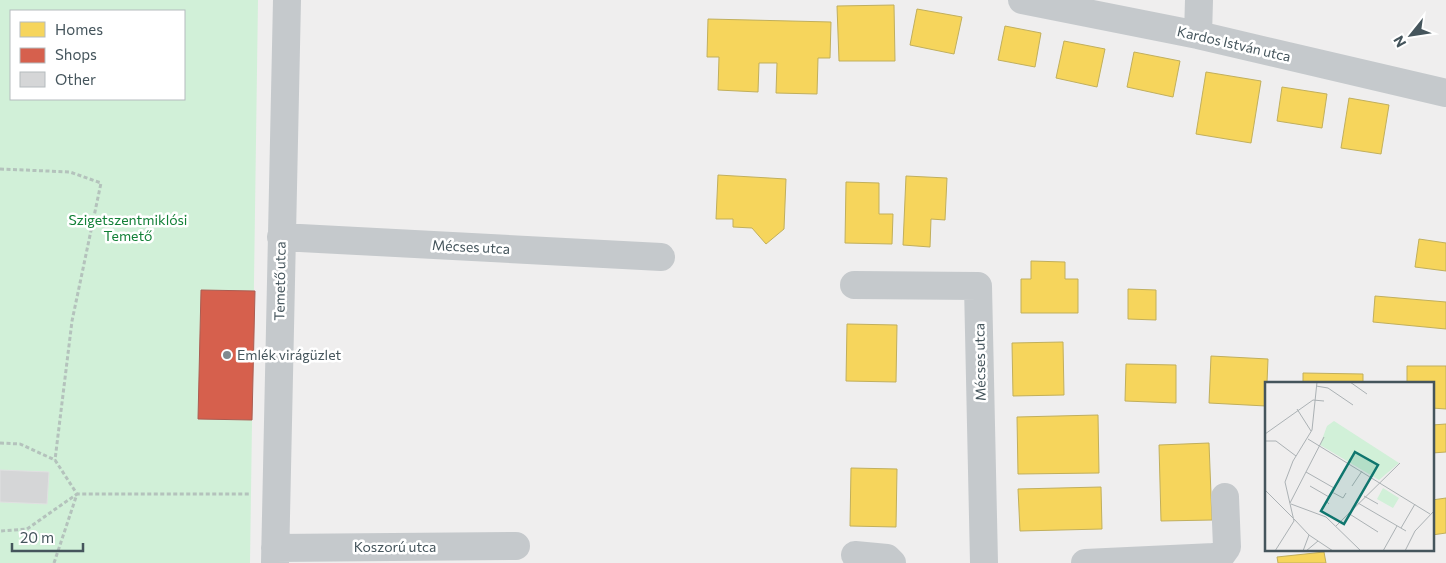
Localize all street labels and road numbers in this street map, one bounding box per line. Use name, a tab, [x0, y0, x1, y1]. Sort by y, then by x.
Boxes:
street label: Kardos István utca	[1176, 22, 1293, 65]
street label: Mécses utca	[432, 236, 511, 257]
street label: Temető utca	[270, 241, 289, 321]
street label: Mécses utca	[970, 323, 989, 401]
street label: Koszorú utca	[354, 538, 436, 555]

